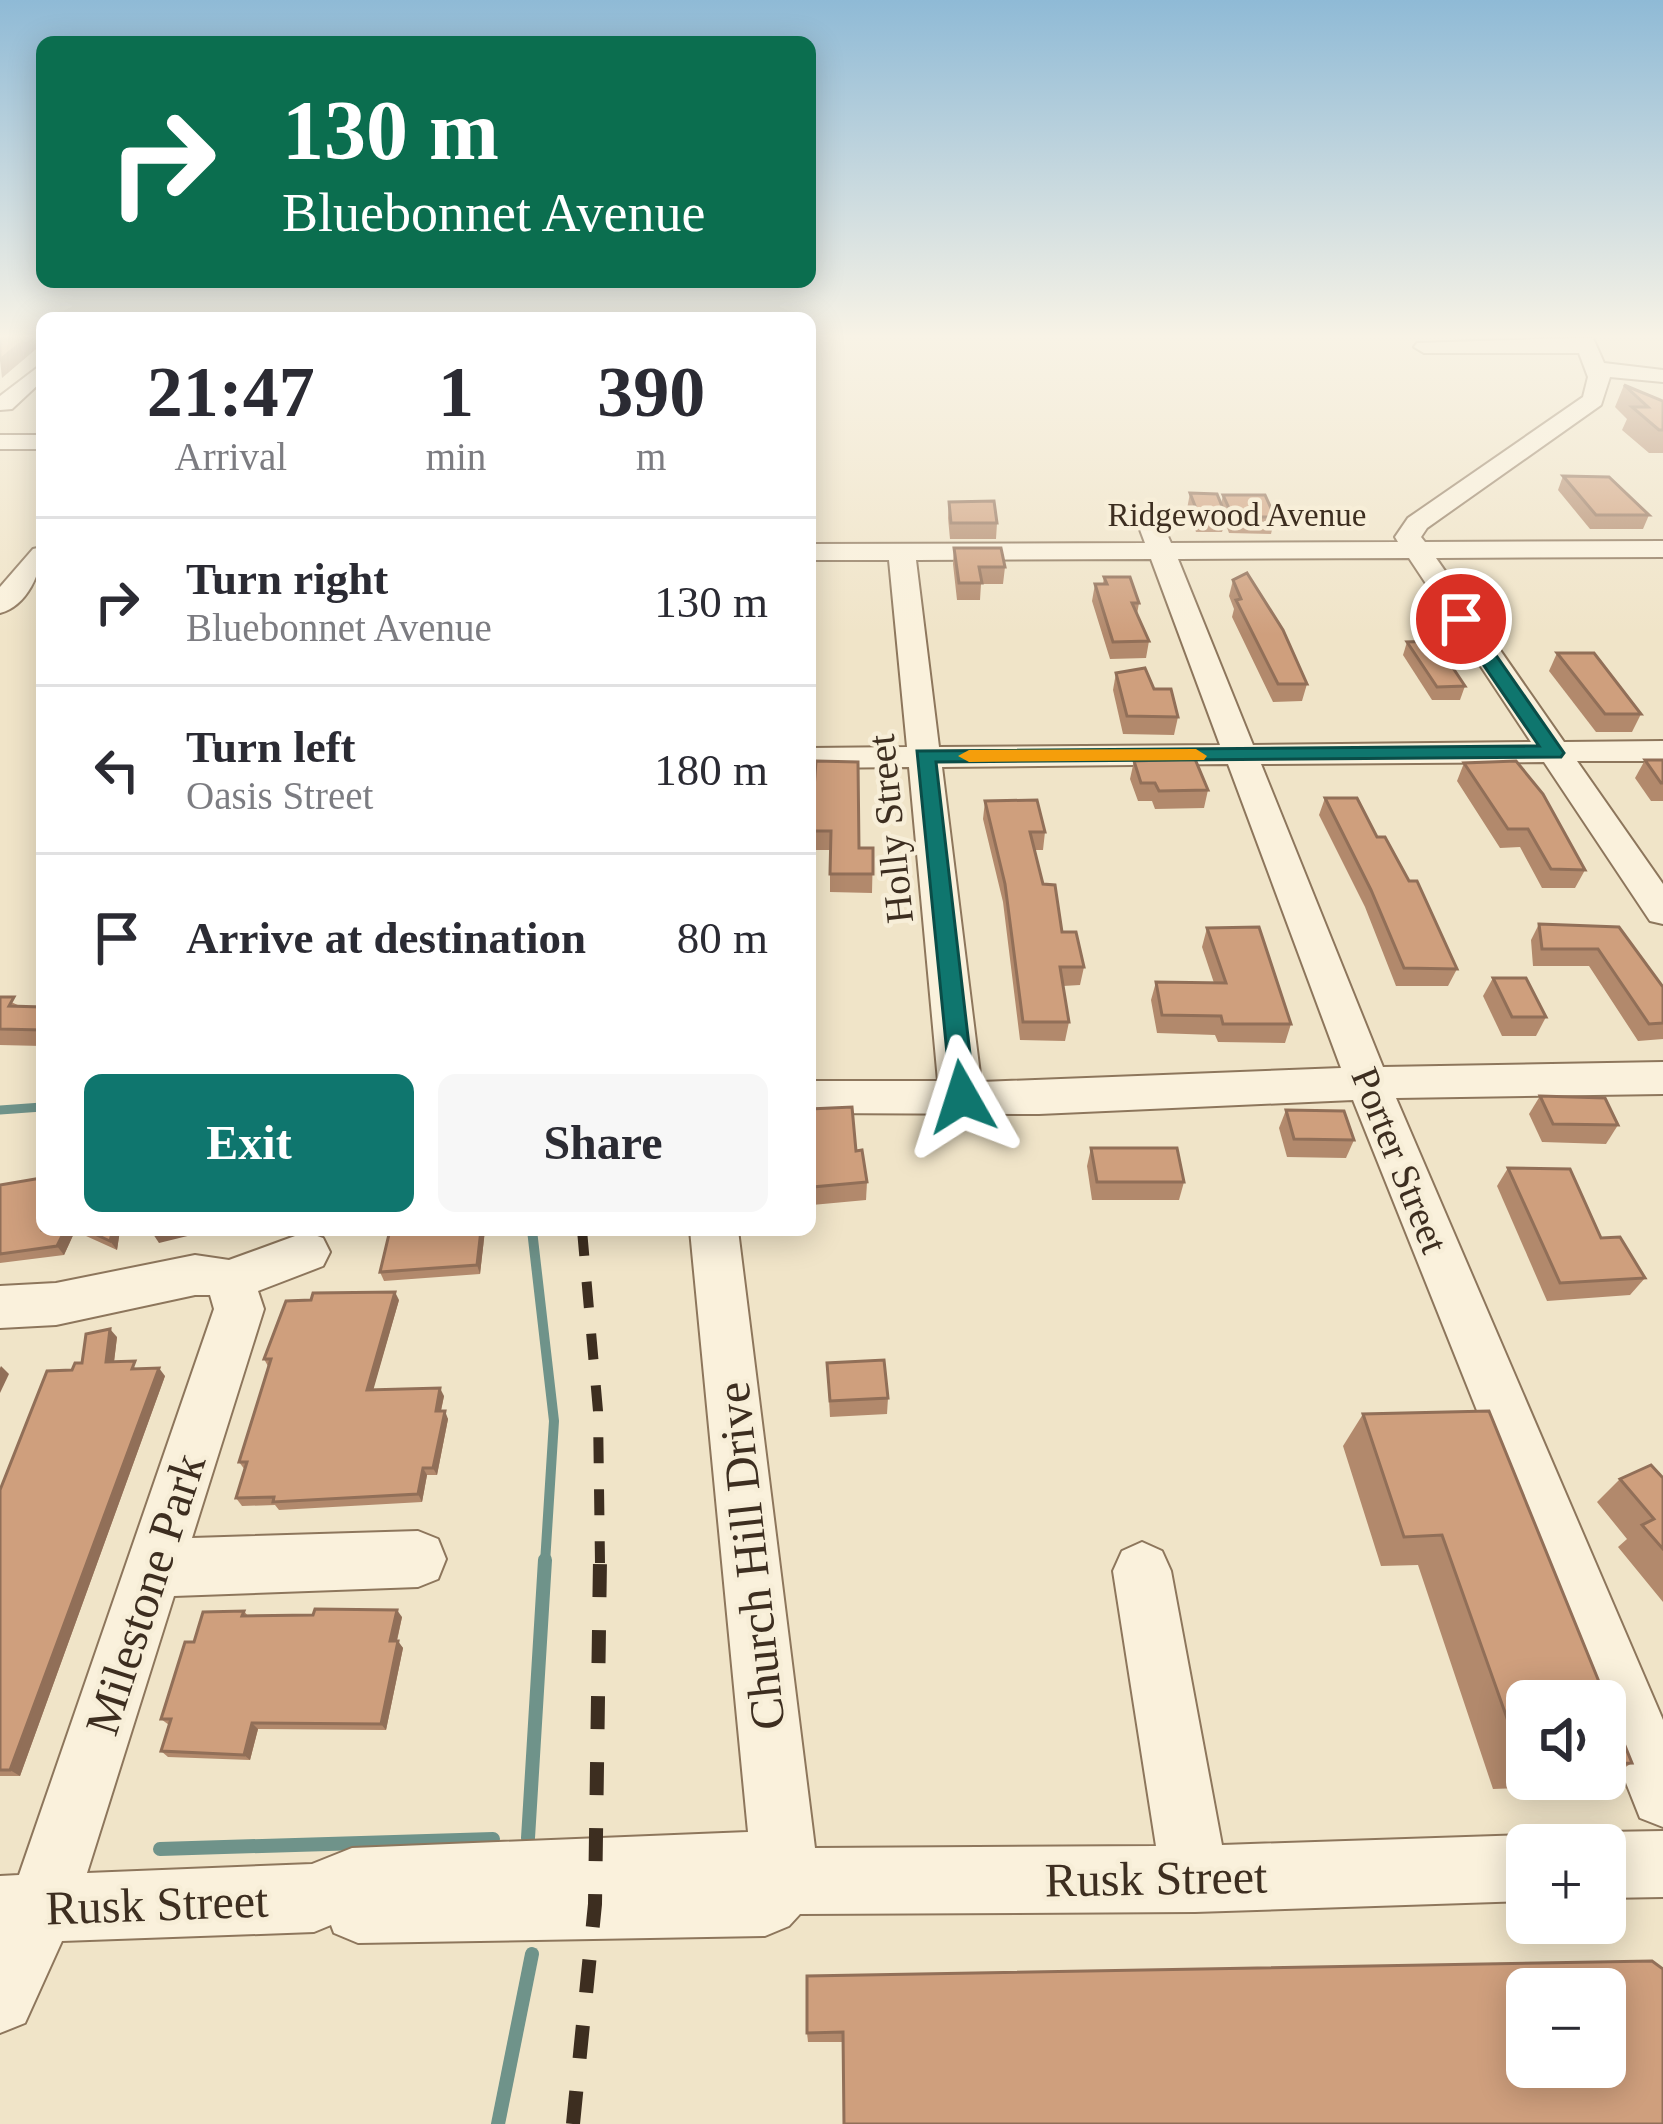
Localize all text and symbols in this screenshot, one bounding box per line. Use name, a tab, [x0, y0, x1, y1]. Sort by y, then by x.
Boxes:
icon: right	[84, 84, 240, 240]
text: 130 m	[282, 84, 499, 177]
text: Bluebonnet Avenue	[282, 183, 705, 243]
text: 21:47	[147, 352, 315, 432]
text: 1	[438, 352, 474, 432]
text: 390	[597, 352, 705, 432]
text: Arrival	[175, 435, 287, 478]
text: min	[426, 435, 486, 478]
text: m	[636, 435, 666, 478]
street label: Ridgewood Avenue	[1108, 497, 1366, 533]
text: Turn right	[186, 554, 388, 604]
pin	[1410, 568, 1512, 670]
icon: right	[84, 569, 150, 635]
text: 130 m	[654, 577, 768, 627]
icon: arrive	[1428, 586, 1494, 652]
text: Bluebonnet Avenue	[186, 606, 492, 649]
text: Turn left	[186, 722, 356, 772]
street label: Holly Street	[859, 732, 922, 926]
icon: left	[84, 737, 150, 803]
text: 180 m	[654, 745, 768, 795]
text: Oasis Street	[186, 774, 373, 817]
icon: arrive	[84, 905, 150, 971]
text: Arrive at destination	[186, 913, 586, 963]
text: 80 m	[677, 913, 768, 963]
position arrow	[899, 1034, 1025, 1160]
street label: Porter Street	[1343, 1061, 1457, 1259]
button: Exit	[84, 1074, 414, 1212]
button: Share	[438, 1074, 768, 1212]
street label: Church Hill Drive	[705, 1380, 795, 1732]
street label: Milestone Park	[75, 1447, 215, 1741]
map controls	[1506, 1680, 1626, 2088]
button: sound	[1506, 1680, 1626, 1800]
button: +	[1506, 1824, 1626, 1944]
street label: Rusk Street	[1044, 1850, 1268, 1906]
street label: Rusk Street	[45, 1874, 270, 1934]
button: −	[1506, 1968, 1626, 2088]

